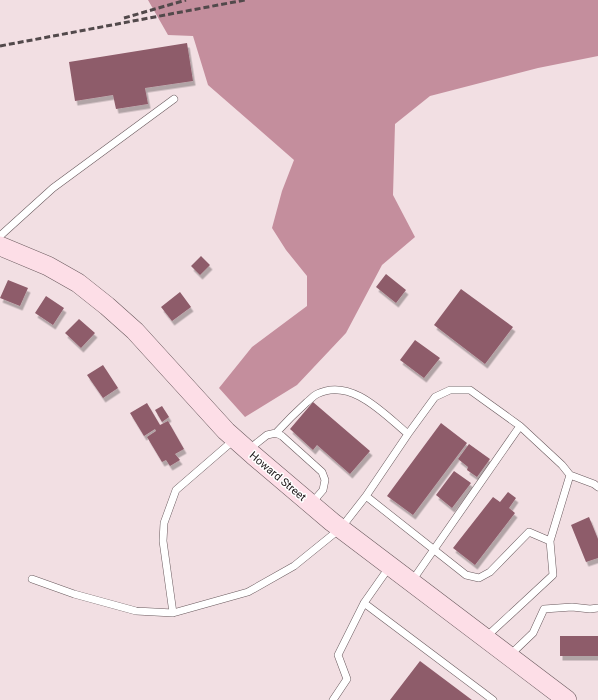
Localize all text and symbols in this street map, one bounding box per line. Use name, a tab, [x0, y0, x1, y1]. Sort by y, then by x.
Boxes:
street label: Howard Street	[247, 449, 309, 504]

